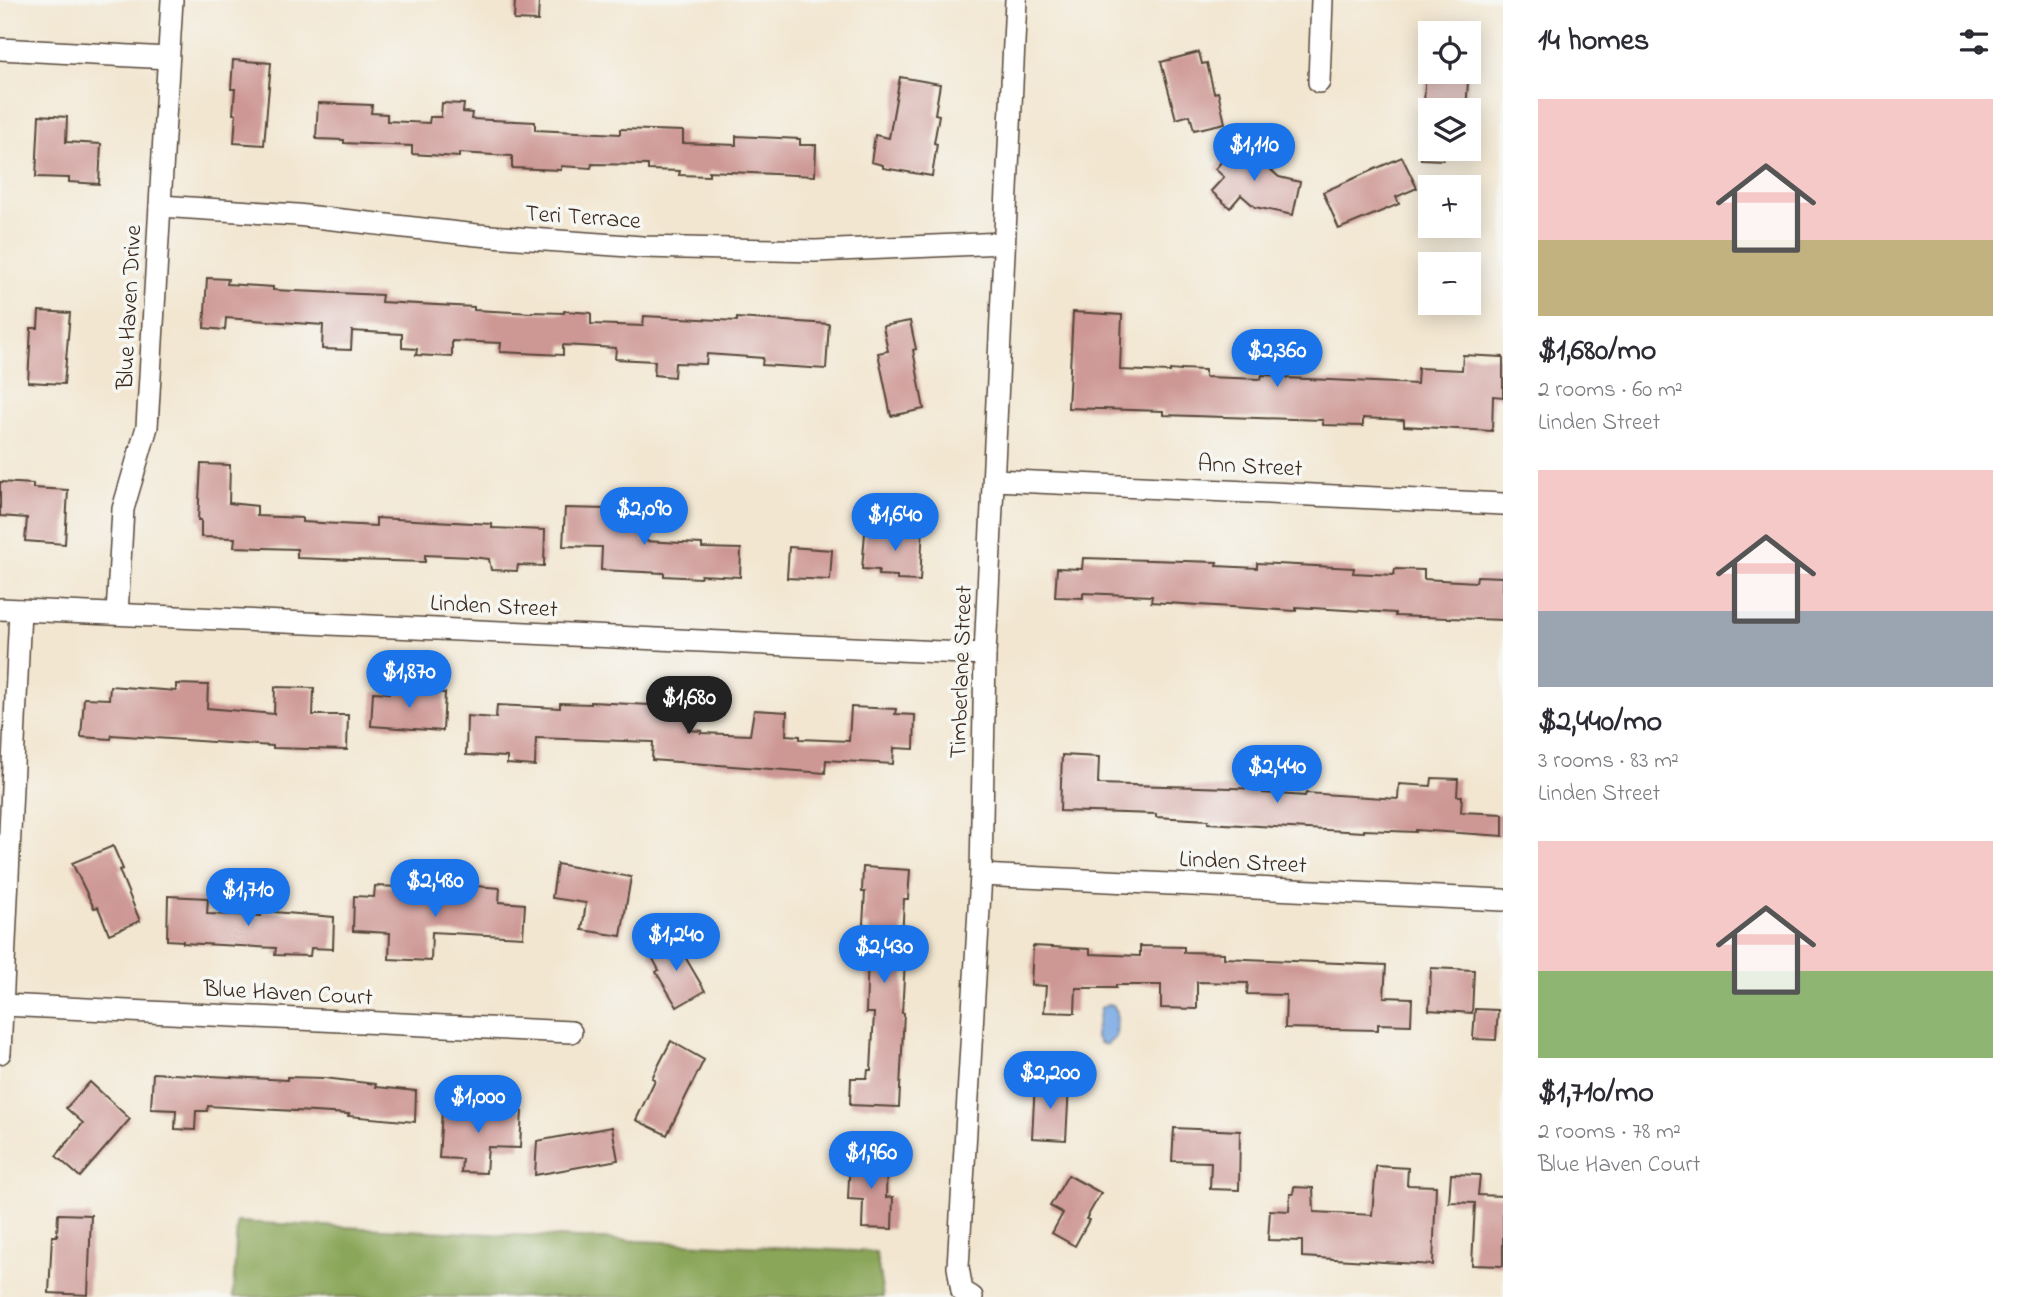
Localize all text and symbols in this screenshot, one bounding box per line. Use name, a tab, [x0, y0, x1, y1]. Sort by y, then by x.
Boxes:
text: 14 homes	[1538, 20, 1649, 64]
map controls	[1418, 21, 1481, 315]
button: locate	[1418, 21, 1481, 84]
icon: filters	[1955, 23, 1993, 61]
button: layers	[1418, 98, 1481, 161]
pin: $1,110	[1197, 124, 1311, 183]
text: $1,110	[1229, 129, 1279, 162]
icon: home	[1703, 145, 1829, 271]
button: +	[1418, 175, 1481, 238]
street label: Teri Terrace	[524, 197, 642, 240]
street label: Blue Haven Drive	[109, 224, 152, 391]
button: −	[1418, 252, 1481, 315]
pin: $2,360	[1220, 330, 1334, 389]
text: $1,680/mo	[1538, 330, 1656, 374]
text: $2,360	[1248, 335, 1306, 368]
text: 2 rooms · 60 m²	[1538, 374, 1683, 407]
text: Linden Street	[1538, 407, 1660, 440]
street label: Ann Street	[1197, 447, 1303, 488]
pin: $2,090	[587, 488, 701, 547]
text: $2,090	[616, 493, 672, 526]
pin: $1,640	[838, 494, 952, 553]
text: $1,640	[868, 499, 922, 532]
icon: home	[1703, 516, 1829, 642]
street label: Timberlane Street	[942, 585, 983, 759]
street label: Linden Street	[429, 587, 558, 628]
pin: $1,870	[352, 650, 466, 710]
text: $1,870	[382, 656, 436, 689]
pin: $1,680	[632, 676, 746, 736]
text: $1,680	[662, 682, 716, 715]
text: $2,440/mo	[1538, 701, 1662, 745]
text: 3 rooms · 83 m²	[1538, 745, 1679, 778]
pin: $2,440	[1220, 746, 1334, 805]
text: $2,440	[1248, 751, 1306, 784]
text: Linden Street	[1538, 778, 1660, 811]
street label: Linden Street	[1178, 843, 1307, 884]
pin: $2,480	[378, 860, 492, 919]
text: $2,480	[406, 865, 464, 898]
pin: $1,710	[191, 869, 305, 928]
text: $1,710	[222, 874, 274, 907]
icon: home	[1703, 887, 1829, 1013]
pin: $1,240	[619, 914, 733, 973]
text: $1,240	[648, 919, 704, 952]
pin: $2,430	[827, 926, 941, 985]
text: $2,430	[855, 931, 913, 964]
street label: Blue Haven Court	[201, 973, 373, 1016]
pin: $2,200	[993, 1052, 1107, 1111]
text: $2,200	[1020, 1057, 1080, 1090]
text: $1,710/mo	[1538, 1072, 1654, 1116]
pin: $1,000	[421, 1076, 535, 1135]
text: $1,000	[451, 1081, 506, 1114]
text: 2 rooms · 78 m²	[1538, 1116, 1681, 1149]
pin: $1,960	[814, 1132, 928, 1191]
text: $1,960	[845, 1137, 897, 1170]
text: Blue Haven Court	[1538, 1149, 1700, 1182]

